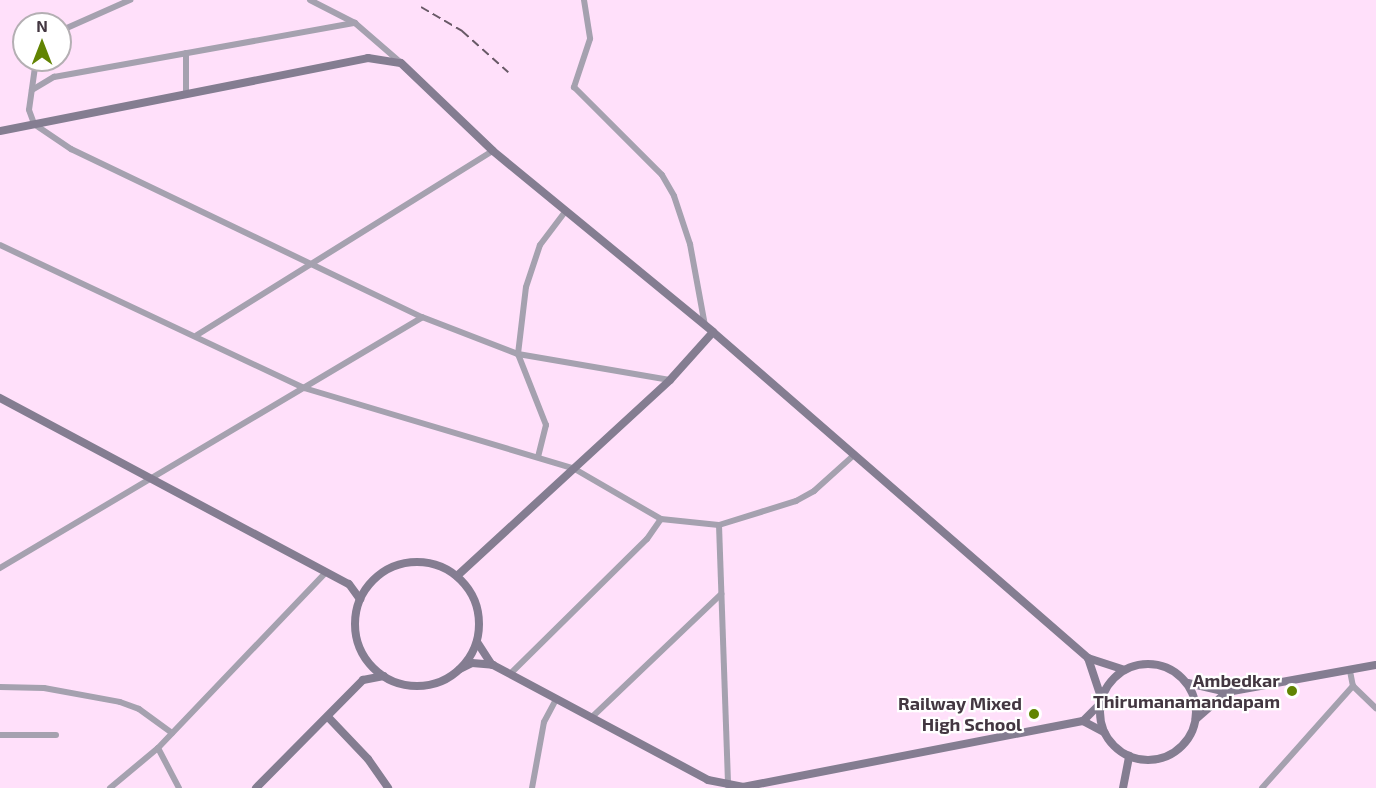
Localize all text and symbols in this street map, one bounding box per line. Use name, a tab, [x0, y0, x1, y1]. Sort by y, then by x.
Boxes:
north arrow	[12, 12, 72, 72]
text: N	[36, 16, 48, 35]
place label: Ambedkar Thirumanamandapam	[1093, 670, 1280, 712]
marker: Ambedkar Thirumanamandapam	[1285, 684, 1299, 698]
place label: Railway Mixed High School	[898, 693, 1022, 736]
marker: Railway Mixed High School	[1027, 707, 1041, 721]

